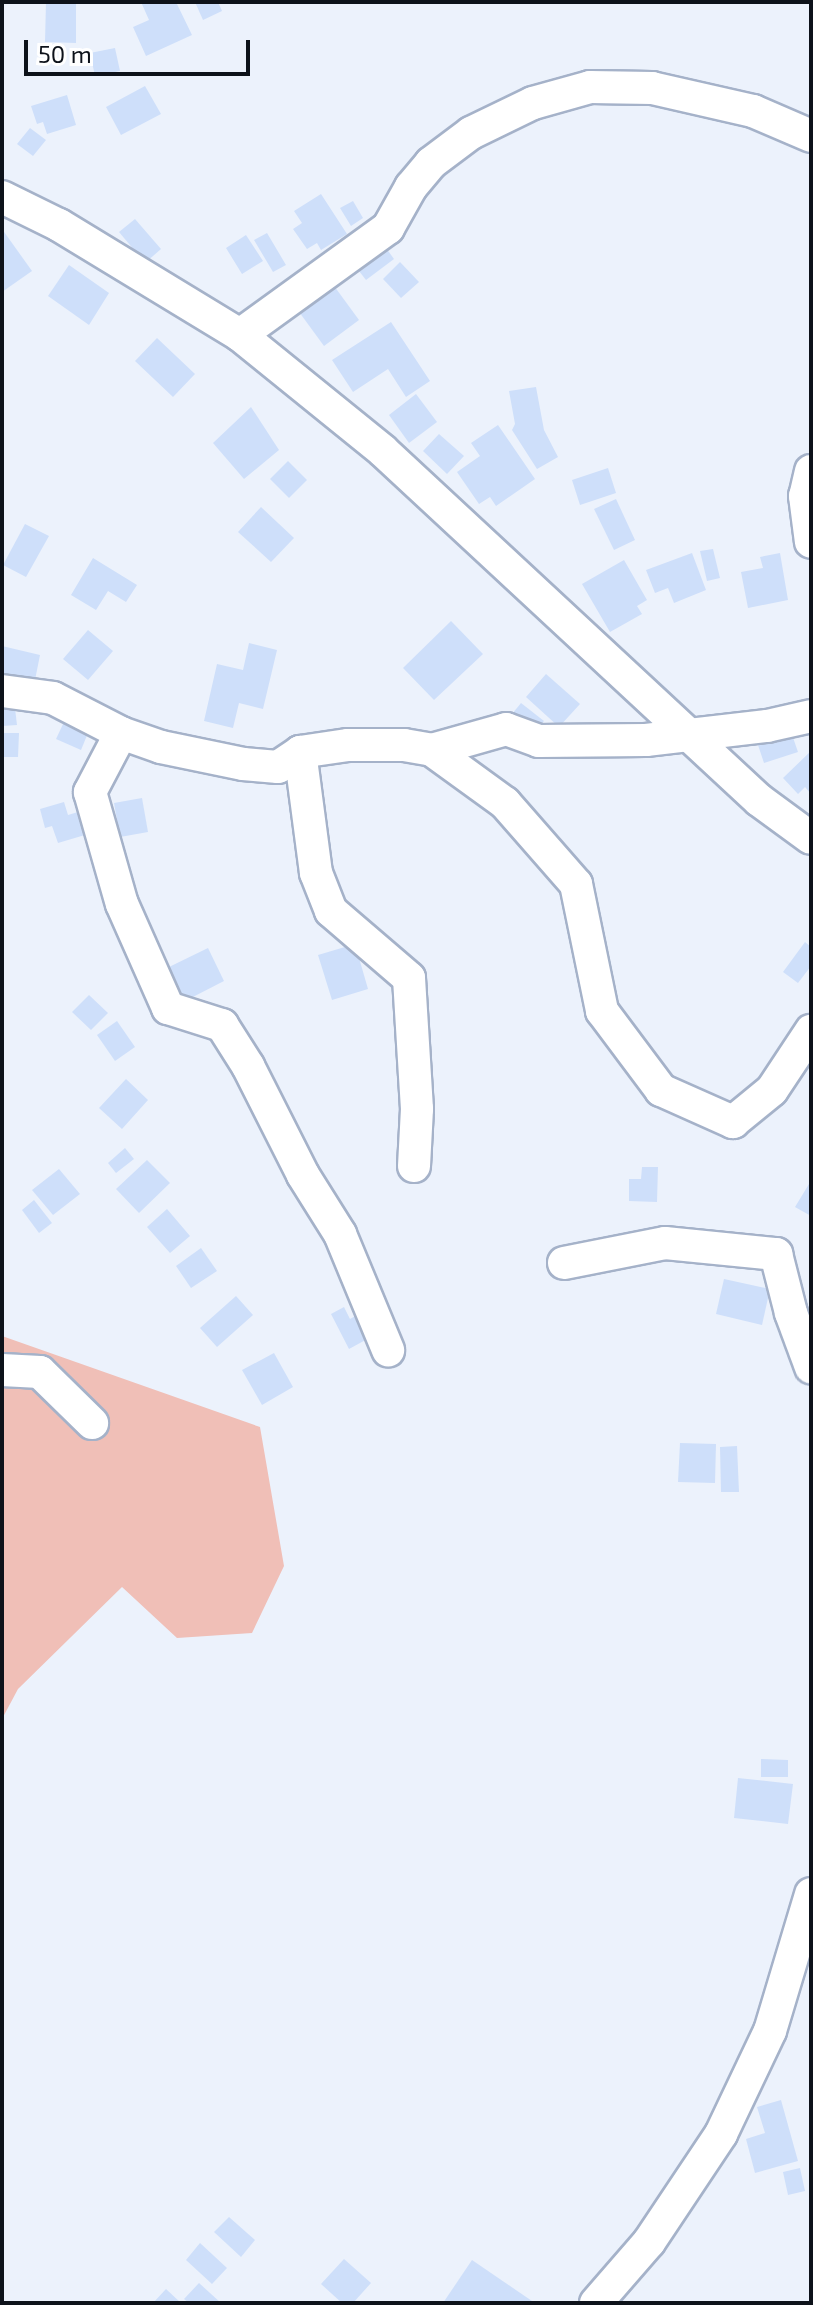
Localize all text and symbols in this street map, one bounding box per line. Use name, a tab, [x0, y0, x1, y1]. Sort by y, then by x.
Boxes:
scale bar	[28, 24, 254, 74]
text: 50 m	[38, 39, 92, 68]

